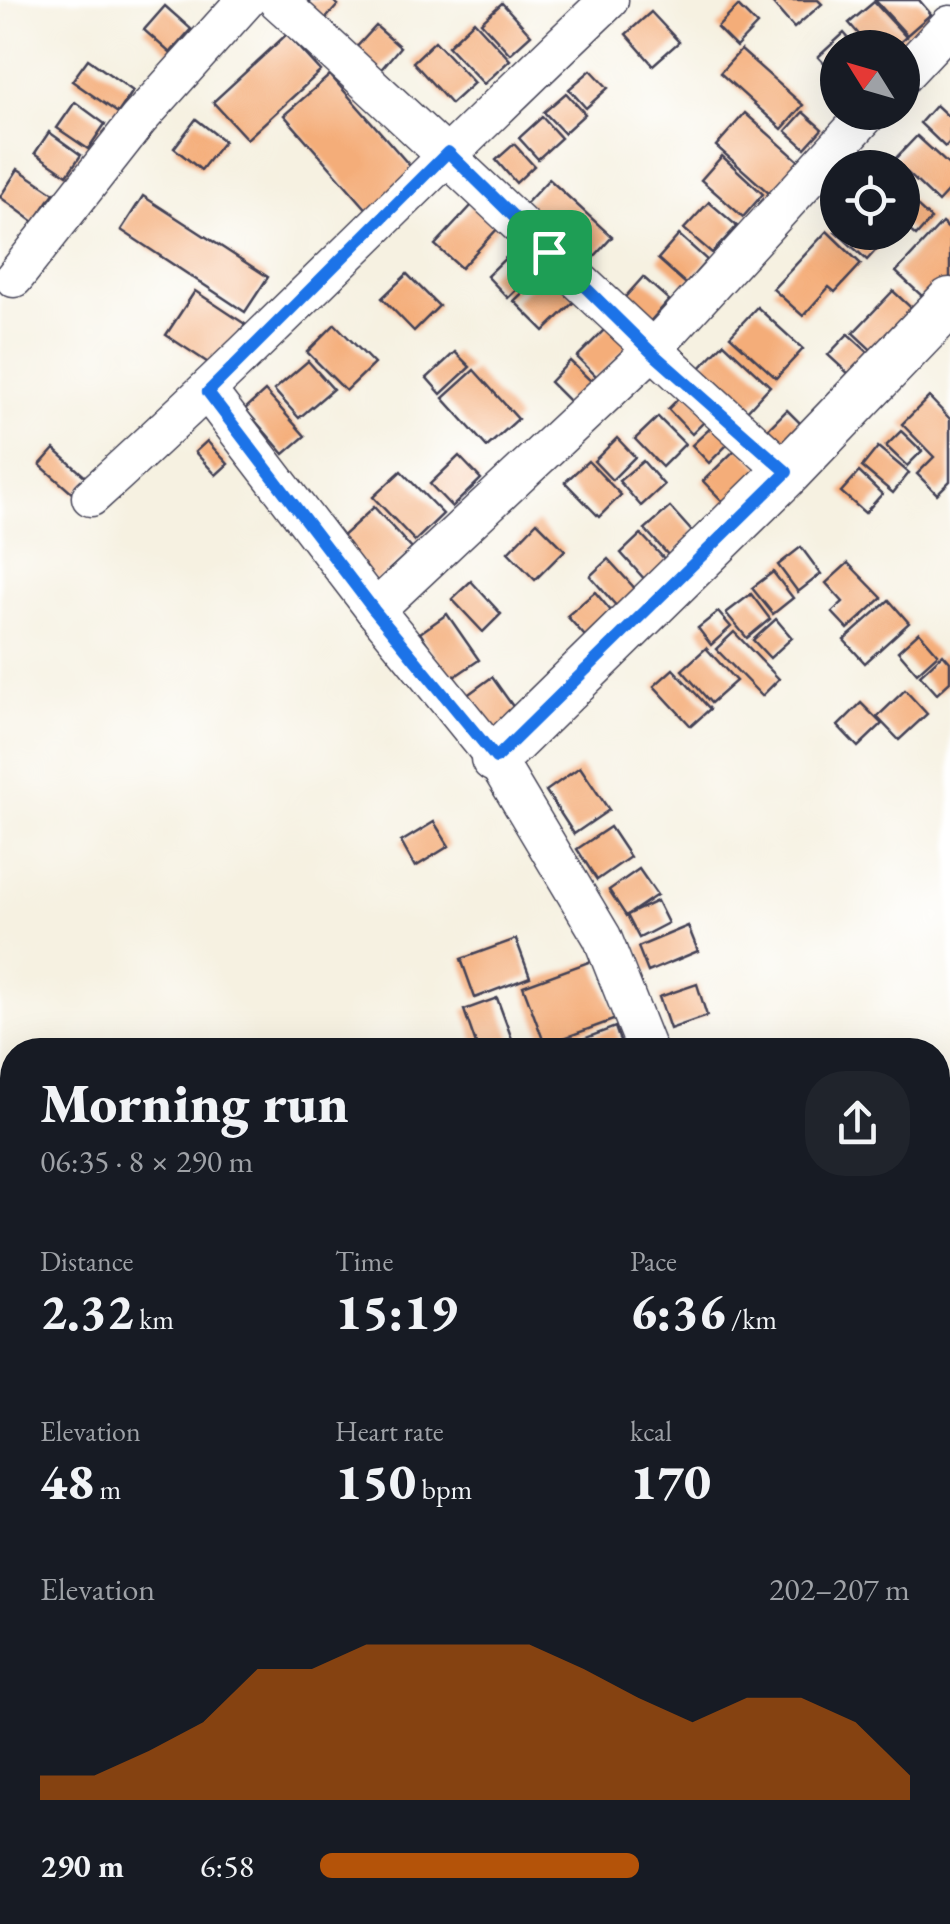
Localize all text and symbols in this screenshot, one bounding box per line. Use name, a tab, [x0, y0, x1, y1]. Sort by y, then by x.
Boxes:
north arrow	[820, 30, 920, 130]
map controls	[820, 30, 920, 250]
button: locate	[820, 150, 920, 250]
pin	[507, 210, 592, 295]
icon: arrive	[522, 225, 577, 280]
text: Morning run	[40, 1067, 349, 1138]
button: share	[805, 1071, 910, 1176]
text: 06:35 · 8 × 290 m	[40, 1140, 253, 1182]
text: Distance	[40, 1243, 134, 1279]
text: Time	[335, 1243, 393, 1279]
text: Pace	[630, 1243, 677, 1279]
text: 2.32	[40, 1279, 134, 1344]
text: 15:19	[335, 1279, 457, 1344]
text: 6:36	[630, 1279, 725, 1344]
text: km	[134, 1301, 174, 1337]
text: /km	[725, 1301, 777, 1337]
text: Elevation	[40, 1413, 141, 1449]
text: Heart rate	[335, 1413, 444, 1449]
text: kcal	[630, 1413, 672, 1449]
text: 48	[40, 1449, 94, 1514]
text: 150	[335, 1449, 416, 1514]
text: 170	[630, 1449, 711, 1514]
text: m	[94, 1471, 121, 1507]
text: bpm	[416, 1471, 472, 1507]
text: Elevation	[40, 1568, 155, 1610]
text: 202–207 m	[769, 1568, 910, 1610]
text: 290 m	[40, 1845, 124, 1887]
text: 6:58	[200, 1845, 254, 1887]

